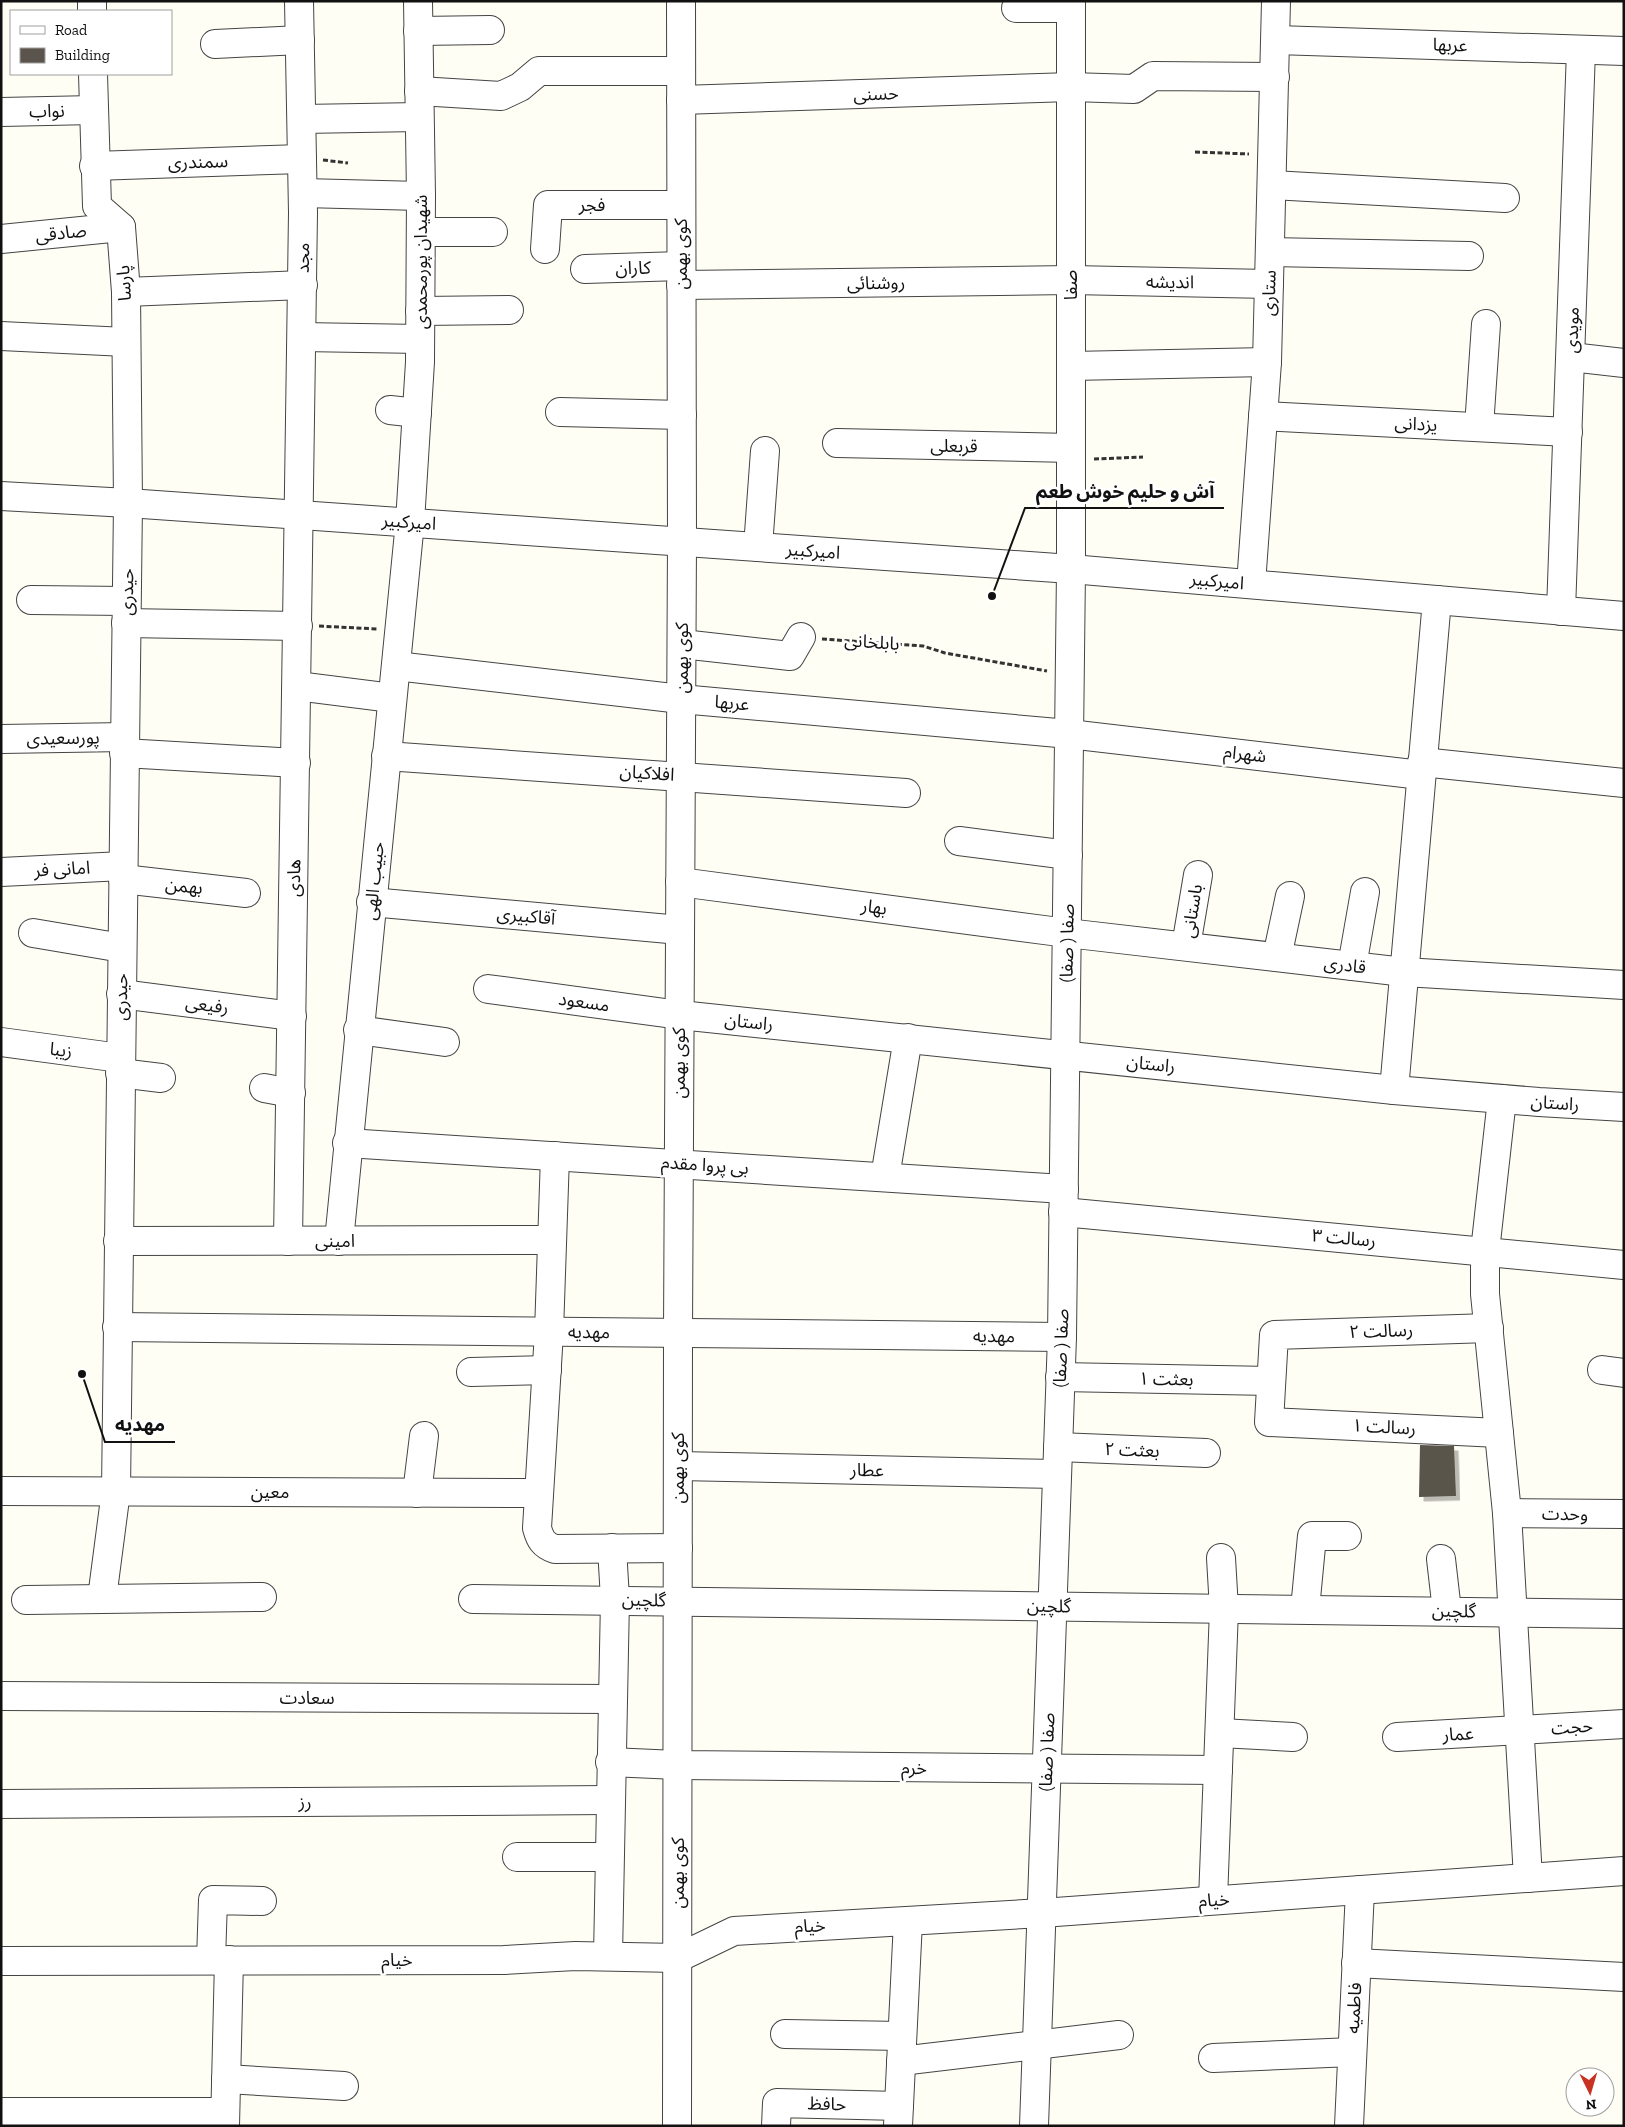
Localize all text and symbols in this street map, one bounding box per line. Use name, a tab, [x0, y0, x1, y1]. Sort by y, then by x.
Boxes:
legend	[10, 10, 172, 75]
text: Road	[55, 21, 88, 39]
street label: عربها	[1432, 33, 1468, 57]
text: Building	[55, 46, 110, 64]
street label: حسنی	[853, 82, 899, 106]
street label: نواب	[29, 100, 65, 122]
street label: سمندری	[167, 150, 229, 174]
street label: فجر	[578, 194, 605, 216]
street label: شهیدان پورمحمدی	[410, 195, 432, 329]
street label: کوی بهمن	[670, 218, 692, 290]
street label: صادقی	[34, 219, 88, 247]
street label: مجد	[292, 243, 314, 273]
street label: کاران	[615, 257, 651, 279]
street label: پارسا	[112, 264, 136, 302]
street label: ستاری	[1257, 269, 1281, 317]
street label: صفا	[1060, 270, 1082, 300]
street label: روشنائی	[847, 271, 905, 295]
street label: اندیشه	[1146, 271, 1194, 293]
street label: مویدی	[1560, 306, 1584, 354]
street label: یزدانی	[1394, 412, 1438, 436]
street label: قربعلی	[930, 435, 978, 457]
callout: آش و حلیم خوش طعم	[1025, 474, 1224, 508]
text: آش و حلیم خوش طعم	[1036, 480, 1215, 506]
street label: امیرکبیر	[380, 509, 437, 535]
street label: امیرکبیر	[784, 538, 841, 564]
street label: حیدری	[116, 568, 138, 616]
street label: امیرکبیر	[1188, 568, 1245, 594]
street label: کوی بهمن	[671, 622, 693, 694]
street label: بابلخانی	[844, 629, 900, 655]
street label: عربها	[714, 691, 750, 715]
street label: پورسعیدی	[26, 726, 100, 750]
street label: شهرام	[1222, 740, 1268, 771]
street label: افلاکیان	[619, 760, 675, 786]
street label: حبیب الهی	[359, 841, 389, 921]
street label: امانی فر	[32, 857, 91, 882]
street label: هادی	[283, 859, 305, 897]
street label: بهمن	[164, 873, 204, 899]
street label: باستانی	[1177, 882, 1207, 940]
street label: بهار	[859, 894, 888, 920]
street label: آقاکبیری	[496, 902, 557, 930]
street label: صفا ( صفا)	[1055, 903, 1079, 983]
street label: قادری	[1323, 952, 1367, 978]
street label: حیدری	[110, 973, 132, 1021]
street label: مسعود	[557, 988, 611, 1016]
street label: رفیعی	[184, 991, 230, 1019]
street label: راستان	[724, 1009, 774, 1035]
street label: کوی بهمن	[668, 1027, 690, 1099]
street label: زیبا	[48, 1038, 74, 1062]
street label: راستان	[1126, 1051, 1176, 1077]
street label: راستان	[1530, 1090, 1580, 1116]
street label: بی پروا مقدم	[660, 1151, 750, 1182]
street label: رسالت ۳	[1311, 1224, 1377, 1252]
street label: امینی	[315, 1230, 355, 1252]
street label: صفا ( صفا)	[1049, 1308, 1073, 1388]
street label: رسالت ۲	[1349, 1319, 1413, 1343]
street label: مهدیه	[568, 1321, 610, 1343]
street label: مهدیه	[973, 1325, 1015, 1347]
street label: بعثت ۱	[1138, 1368, 1194, 1390]
callout: مهدیه	[105, 1408, 175, 1442]
text: مهدیه	[115, 1413, 165, 1436]
street label: رسالت ۱	[1351, 1414, 1417, 1440]
street label: کوی بهمن	[667, 1432, 689, 1504]
street label: بعثت ۲	[1104, 1438, 1160, 1462]
street label: عطار	[849, 1459, 884, 1481]
street label: معین	[251, 1481, 289, 1503]
street label: وحدت	[1542, 1503, 1588, 1525]
street label: گلچین	[622, 1589, 667, 1611]
street label: گلچین	[1027, 1595, 1072, 1617]
street label: گلچین	[1432, 1600, 1477, 1622]
street label: سعادت	[279, 1687, 335, 1709]
street label: صفا ( صفا)	[1035, 1712, 1059, 1792]
street label: حجت	[1550, 1715, 1594, 1739]
street label: عمار	[1441, 1722, 1474, 1746]
street label: خرم	[901, 1757, 927, 1782]
street label: رز	[297, 1791, 312, 1813]
street label: کوی بهمن	[667, 1837, 689, 1909]
street label: خیام	[1198, 1888, 1231, 1915]
street label: خیام	[794, 1914, 826, 1941]
street label: خیام	[381, 1949, 413, 1974]
street label: فاطمیه	[1342, 1982, 1366, 2034]
north arrow	[1565, 2067, 1615, 2117]
street label: حافظ	[807, 2092, 847, 2116]
text: N	[1585, 2096, 1597, 2113]

